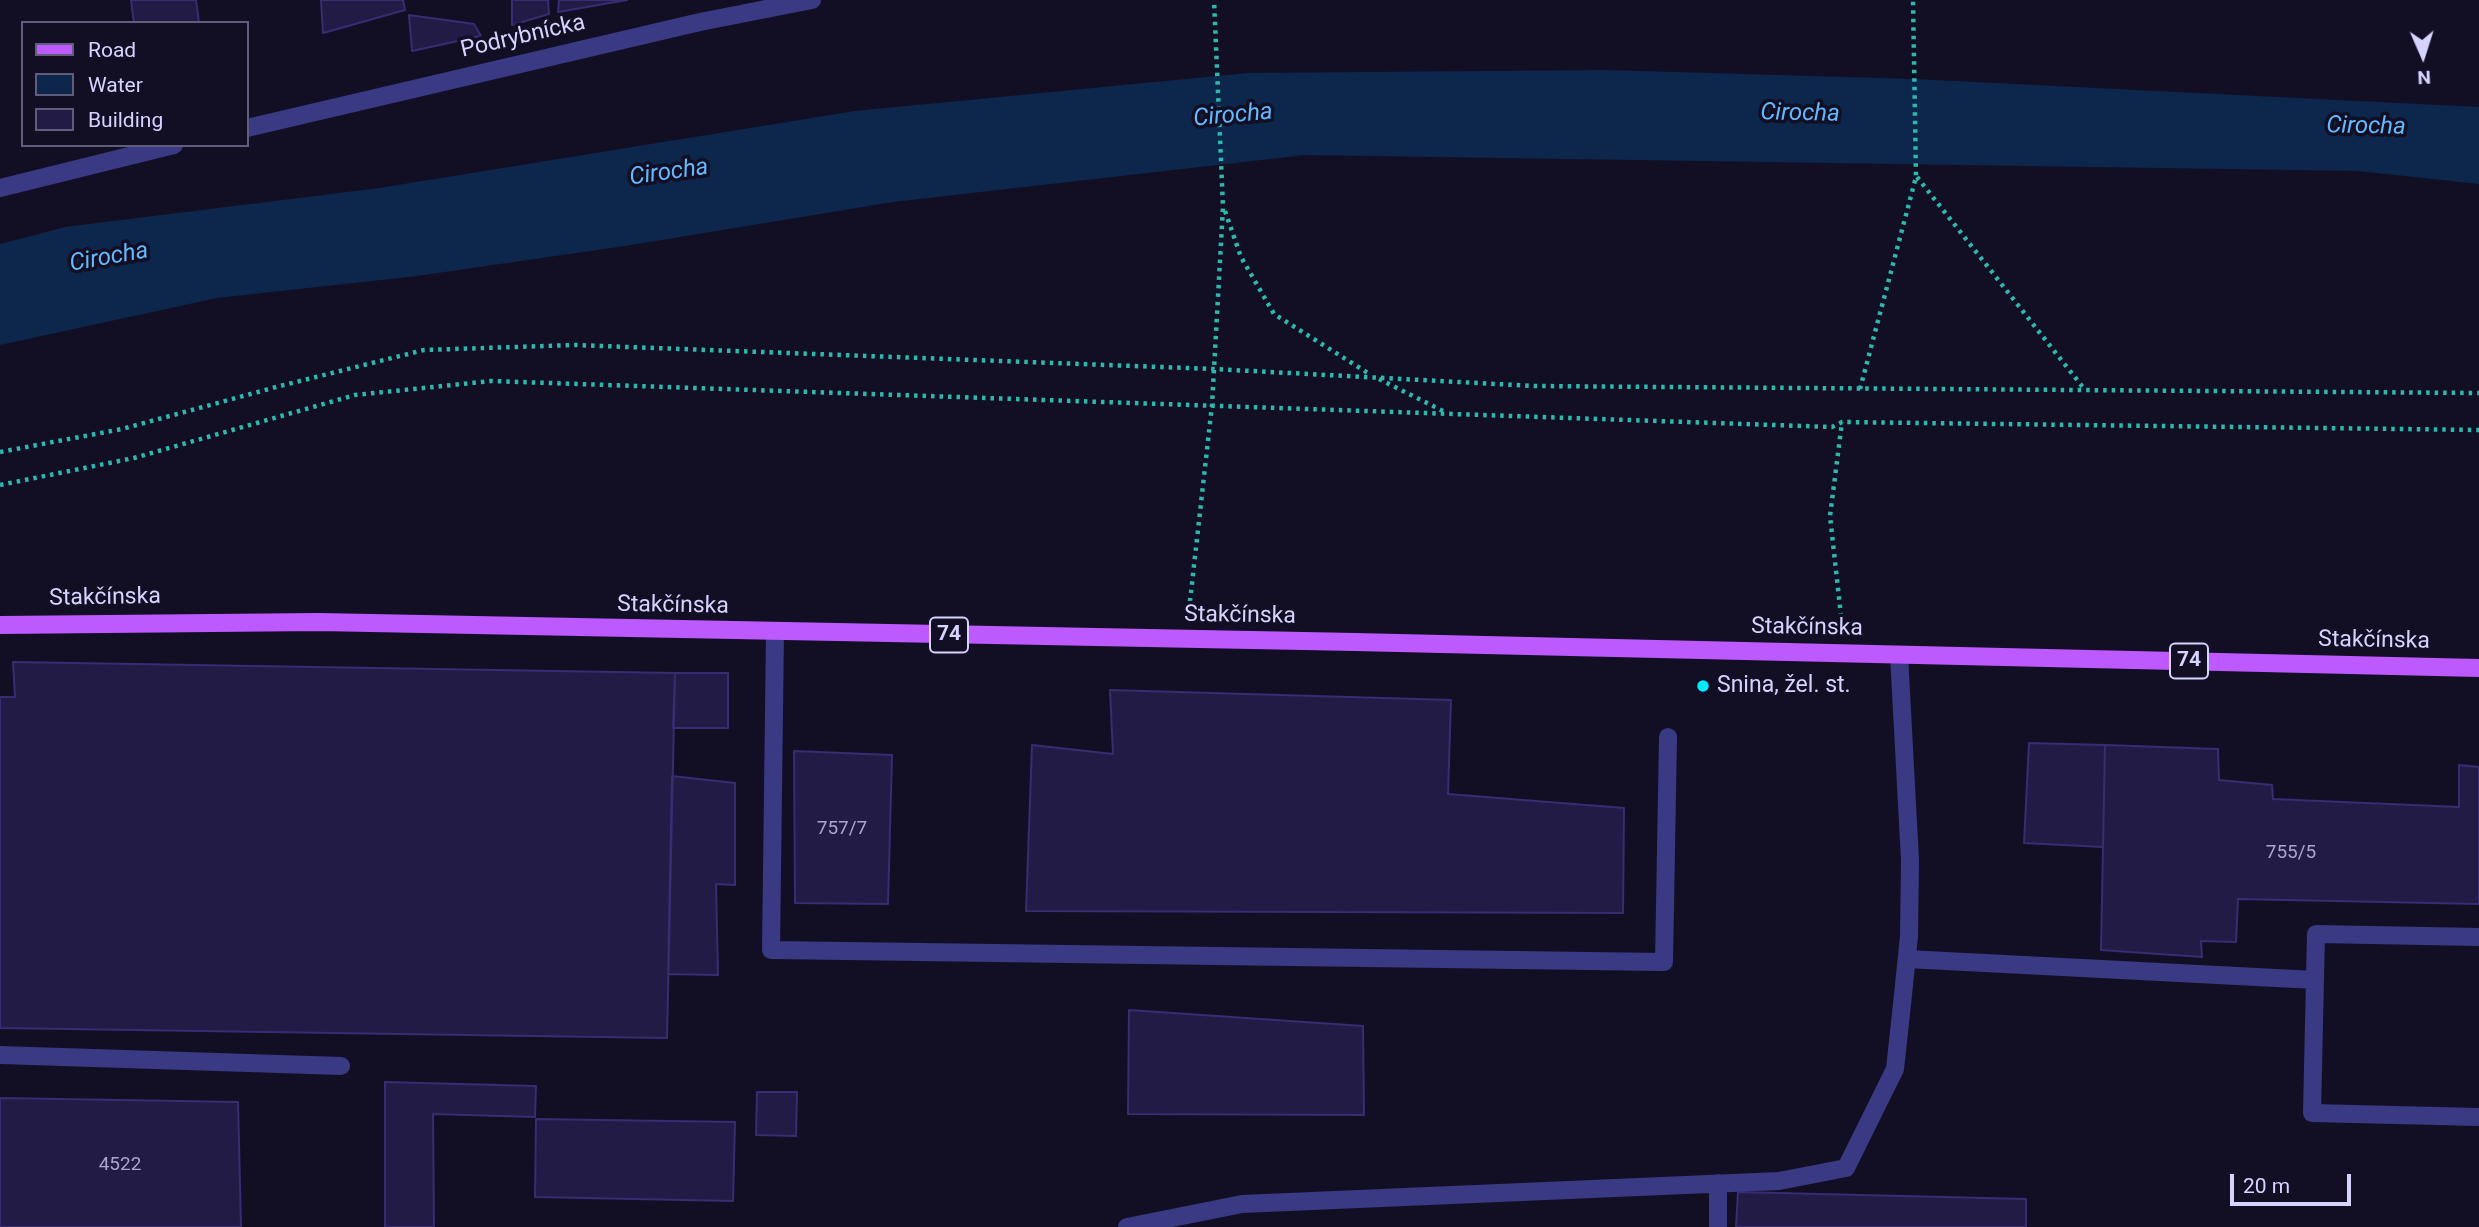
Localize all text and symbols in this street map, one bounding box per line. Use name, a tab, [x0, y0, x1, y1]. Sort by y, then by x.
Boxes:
street label: Podrybnícka	[458, 9, 588, 65]
legend	[21, 21, 248, 147]
north arrow	[2388, 21, 2458, 91]
text: Road	[88, 38, 136, 62]
text: N	[2417, 66, 2431, 89]
text: Water	[88, 73, 143, 97]
water label: Cirocha	[1192, 98, 1274, 134]
water label: Cirocha	[1760, 99, 1840, 129]
text: Building	[88, 108, 163, 132]
water label: Cirocha	[2326, 112, 2406, 142]
water label: Cirocha	[628, 153, 710, 193]
water label: Cirocha	[67, 237, 151, 279]
street label: Stakčínska	[49, 583, 161, 613]
street label: Stakčínska	[617, 591, 729, 621]
street label: Stakčínska	[1184, 601, 1296, 631]
street label: Stakčínska	[1751, 613, 1863, 643]
road number: 74	[930, 618, 968, 652]
street label: Stakčínska	[2318, 626, 2430, 656]
road number: 74	[2170, 644, 2208, 678]
place label: Snina, žel. st.	[1717, 672, 1851, 700]
marker: Snina, žel. st.	[1695, 678, 1711, 694]
house number: 757/7	[817, 818, 867, 840]
house number: 755/5	[2266, 842, 2316, 864]
house number: 4522	[99, 1154, 141, 1176]
scale bar	[2234, 1160, 2355, 1204]
text: 20 m	[2243, 1174, 2290, 1198]

